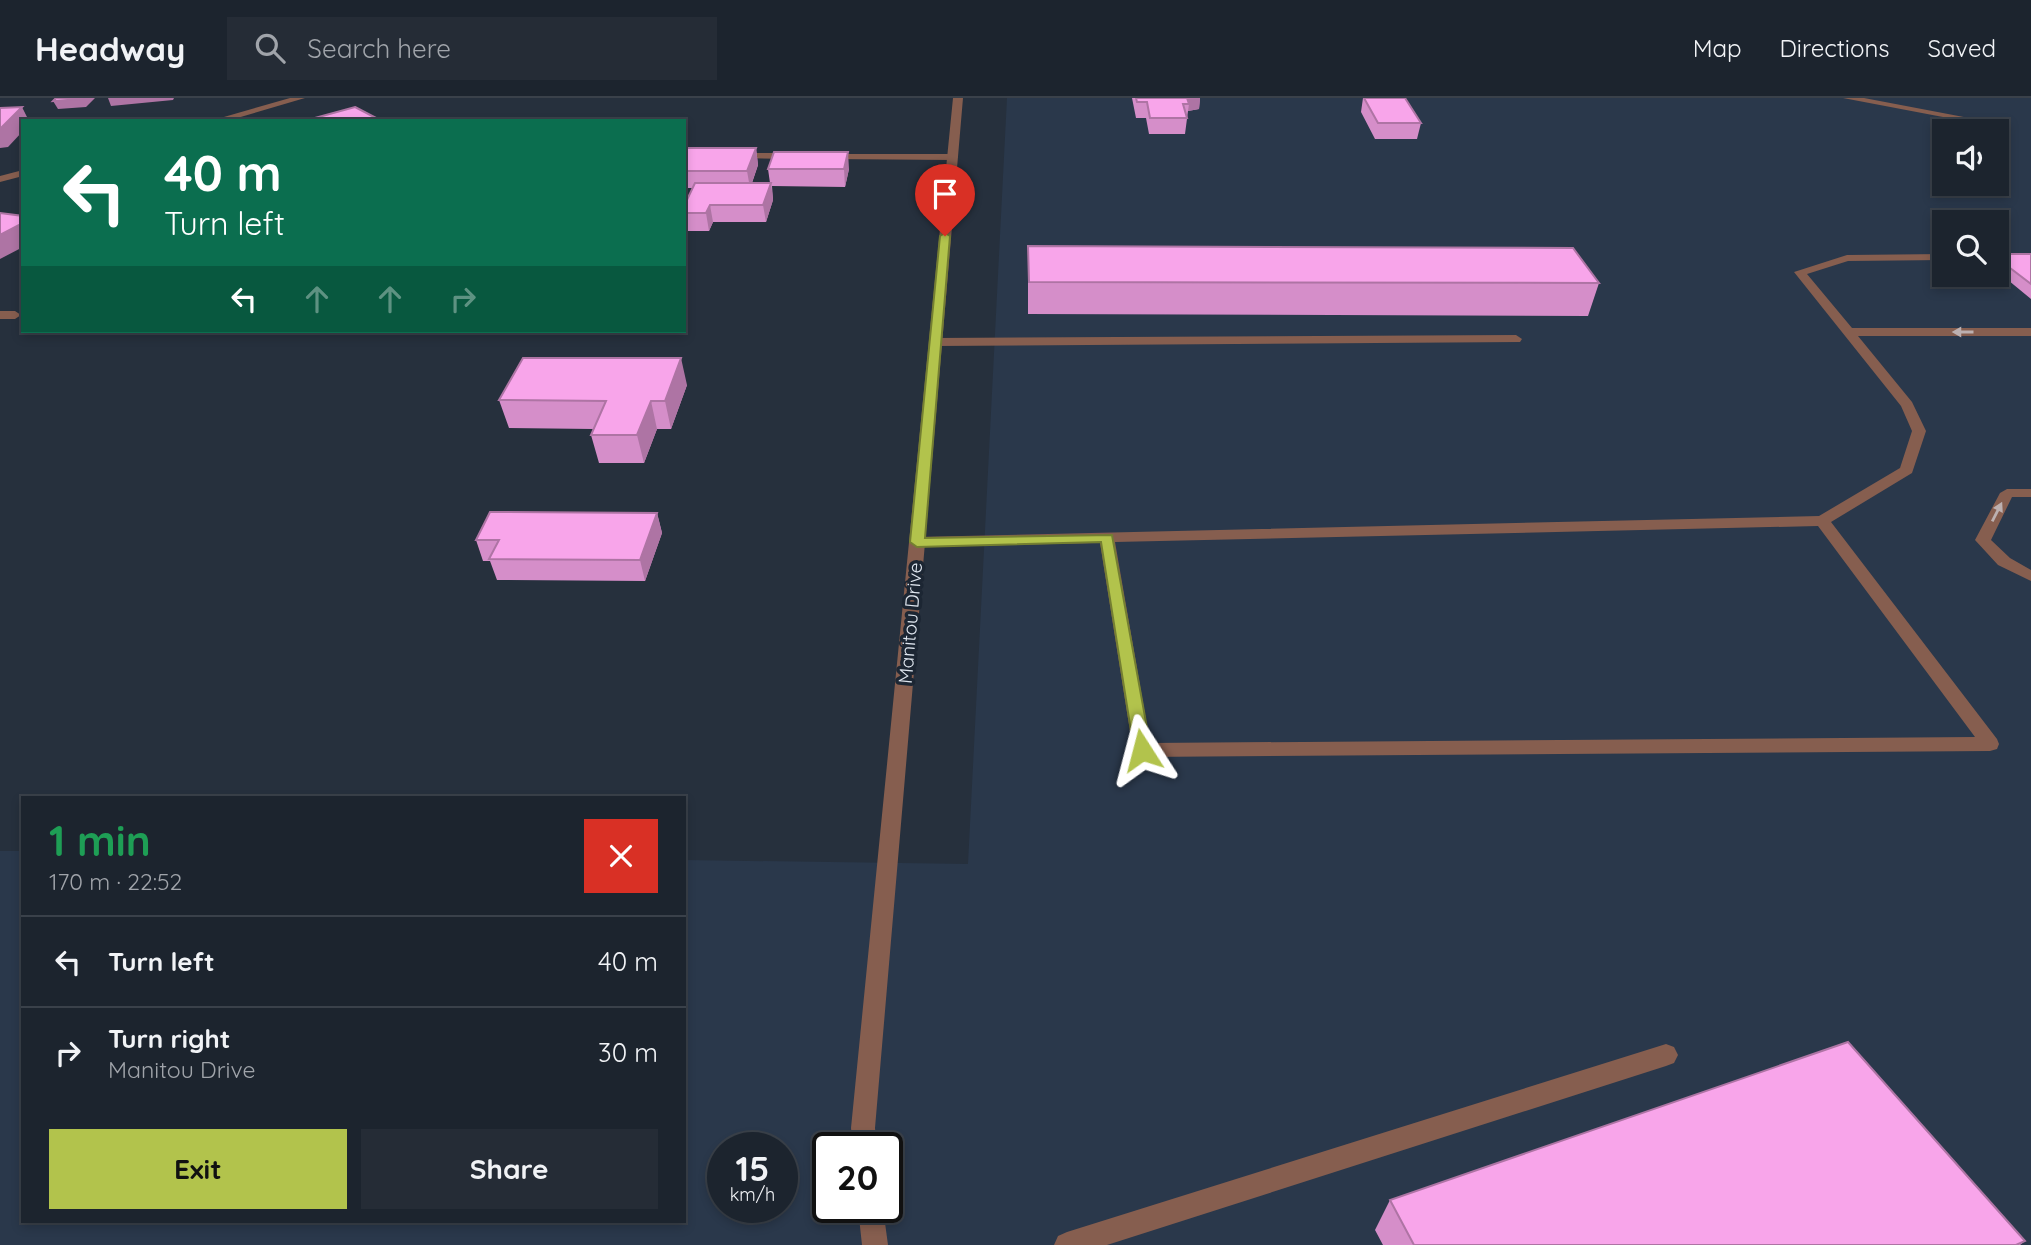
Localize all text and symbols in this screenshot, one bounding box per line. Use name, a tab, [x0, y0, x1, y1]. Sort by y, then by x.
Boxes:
search box	[227, 17, 717, 80]
text: Headway	[35, 28, 185, 69]
icon: search	[251, 29, 289, 67]
text: Search here	[307, 32, 451, 65]
text: Map	[1693, 33, 1742, 63]
text: Directions	[1780, 33, 1890, 63]
text: Saved	[1928, 33, 1996, 63]
map controls	[1932, 119, 2009, 287]
button: sound	[1932, 119, 2009, 196]
text: 40 m	[164, 142, 282, 203]
icon: left	[49, 147, 140, 238]
pin	[915, 164, 975, 236]
icon: arrive	[926, 175, 964, 213]
text: Turn left	[164, 203, 285, 243]
button: search	[1932, 210, 2009, 287]
icon: left	[225, 280, 263, 318]
icon: ahead	[298, 280, 336, 318]
icon: ahead	[371, 280, 409, 318]
icon: right	[444, 280, 482, 318]
one-way arrow	[1952, 326, 1974, 338]
one-way arrow	[1991, 502, 2002, 522]
street label: Manitou Drive	[893, 561, 927, 685]
position arrow	[1105, 713, 1179, 787]
text: 1 min	[49, 814, 151, 867]
button: close	[584, 819, 658, 893]
text: 170 m · 22:52	[49, 867, 182, 896]
icon: left	[49, 943, 87, 981]
text: Turn left	[108, 945, 215, 978]
text: 40 m	[598, 945, 658, 978]
text: Turn right	[108, 1022, 230, 1055]
icon: right	[49, 1034, 87, 1072]
text: 30 m	[598, 1036, 658, 1069]
text: Manitou Drive	[108, 1055, 255, 1084]
button: Exit	[49, 1129, 347, 1209]
button: Share	[361, 1129, 658, 1209]
speed limit sign: 20	[812, 1132, 903, 1223]
text: 15	[736, 1146, 769, 1190]
text: km/h	[730, 1183, 775, 1206]

